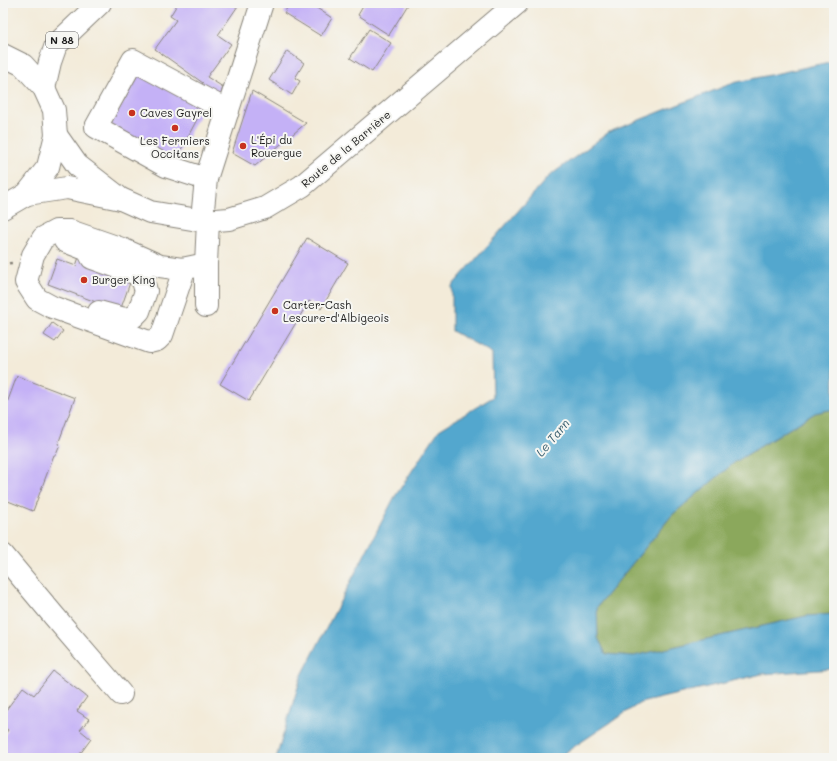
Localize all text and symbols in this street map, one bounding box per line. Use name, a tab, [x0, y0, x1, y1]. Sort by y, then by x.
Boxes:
road number: N 88	[46, 32, 78, 48]
place label: Caves Gayrel	[140, 105, 212, 120]
street label: Route de la Barrière	[298, 107, 394, 190]
marker: Caves Gayrel	[127, 108, 137, 118]
marker: Les Fermiers Occitans	[170, 123, 180, 133]
place label: L'Épi du Rouergue	[251, 132, 302, 160]
place label: Les Fermiers Occitans	[140, 133, 210, 161]
marker: L'Épi du Rouergue	[238, 141, 248, 151]
place label: Burger King	[92, 272, 155, 287]
marker: Burger King	[79, 275, 89, 285]
place label: Carter-Cash Lescure-d'Albigeois	[283, 297, 389, 325]
marker: Carter-Cash Lescure-d'Albigeois	[270, 306, 280, 316]
water label: Le Tarn	[532, 415, 573, 460]

